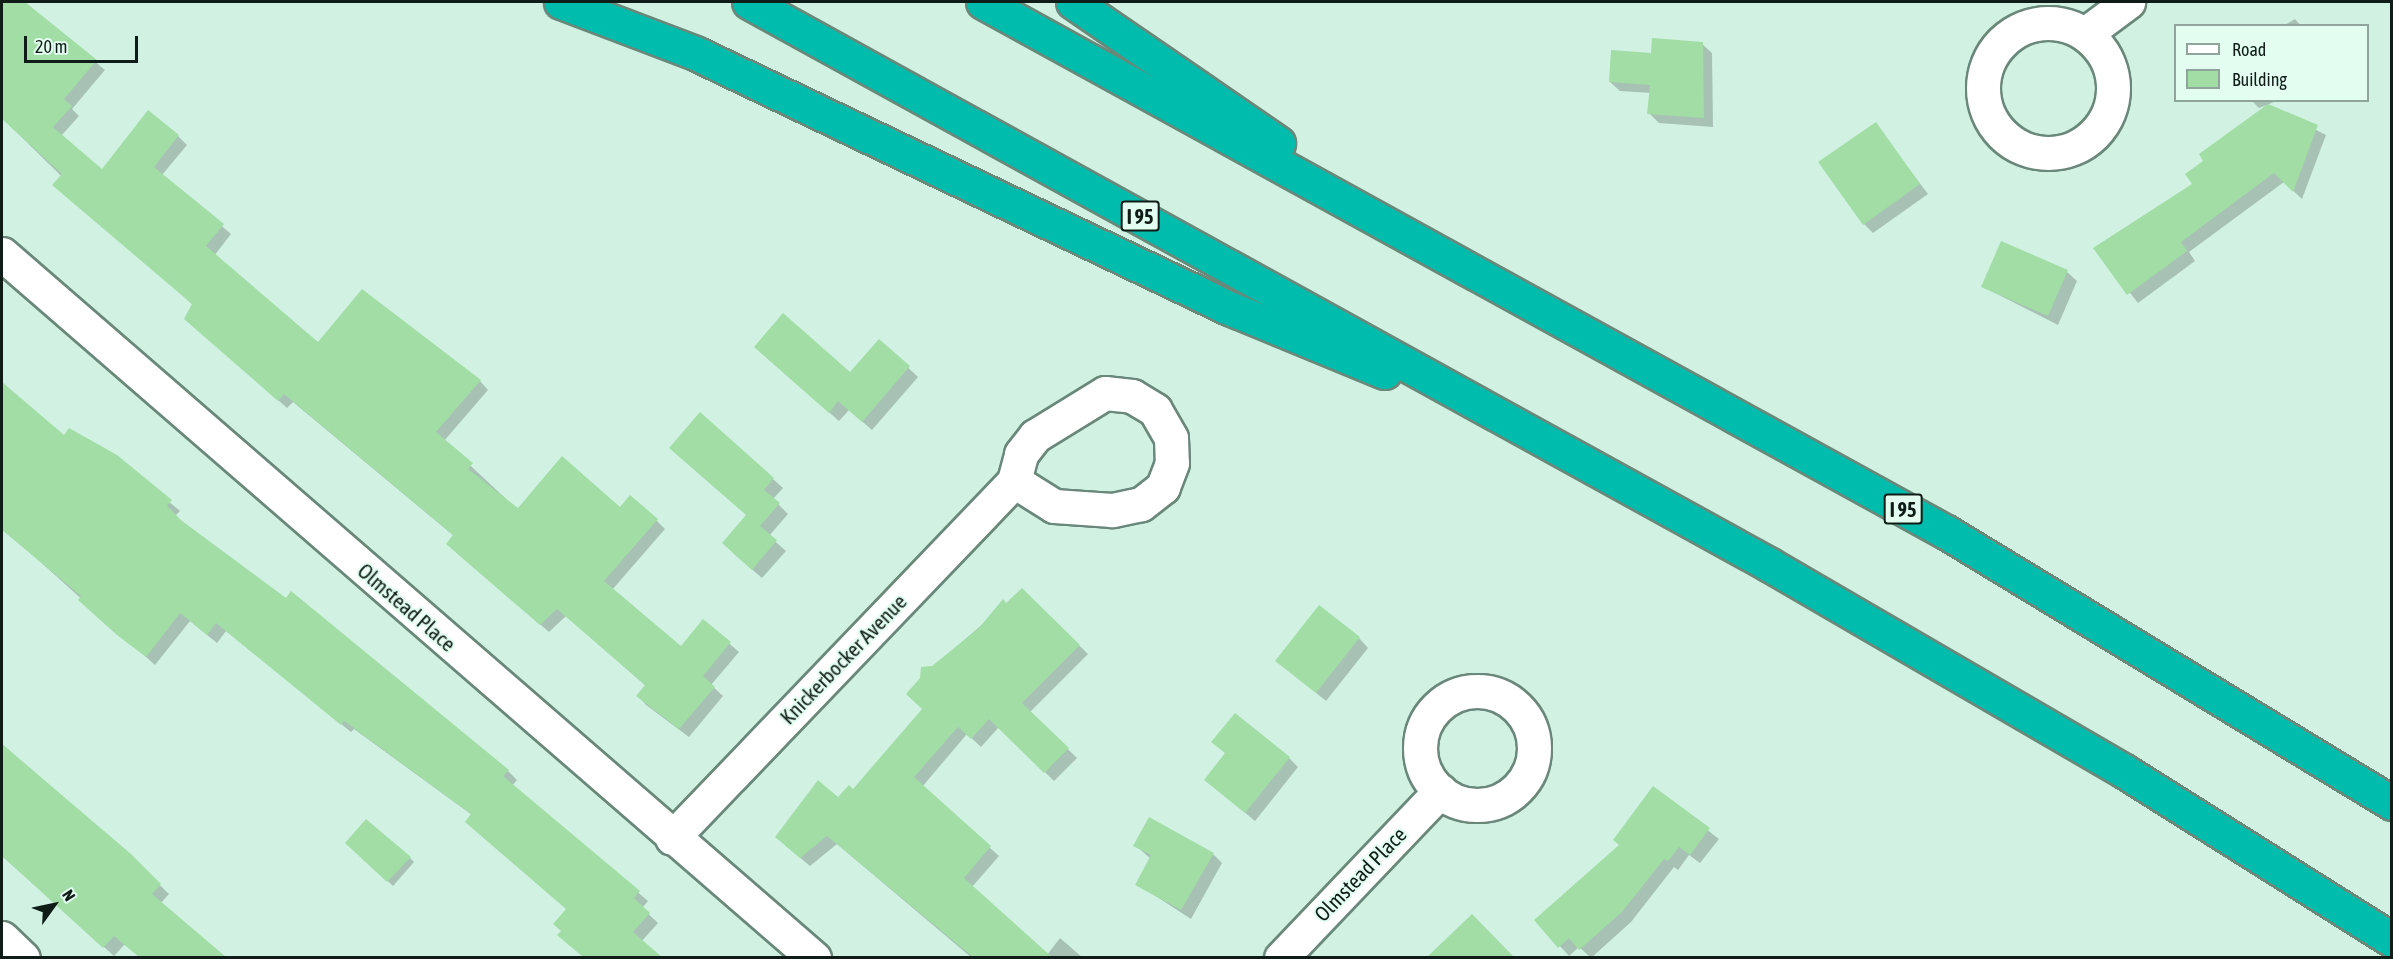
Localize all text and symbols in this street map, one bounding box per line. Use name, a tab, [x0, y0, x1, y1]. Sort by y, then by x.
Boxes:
scale bar	[27, 24, 141, 62]
legend	[2174, 24, 2369, 102]
text: 20 m	[35, 36, 67, 57]
text: Road	[2232, 39, 2266, 60]
text: Building	[2232, 69, 2287, 90]
road number: I 95	[1120, 199, 1160, 233]
road number: I 95	[1884, 492, 1922, 526]
street label: Olmstead Place	[353, 558, 461, 656]
street label: Knickerbocker Avenue	[775, 589, 911, 729]
street label: Olmstead Place	[1309, 822, 1411, 926]
north arrow	[24, 875, 84, 935]
text: N	[59, 886, 79, 904]

